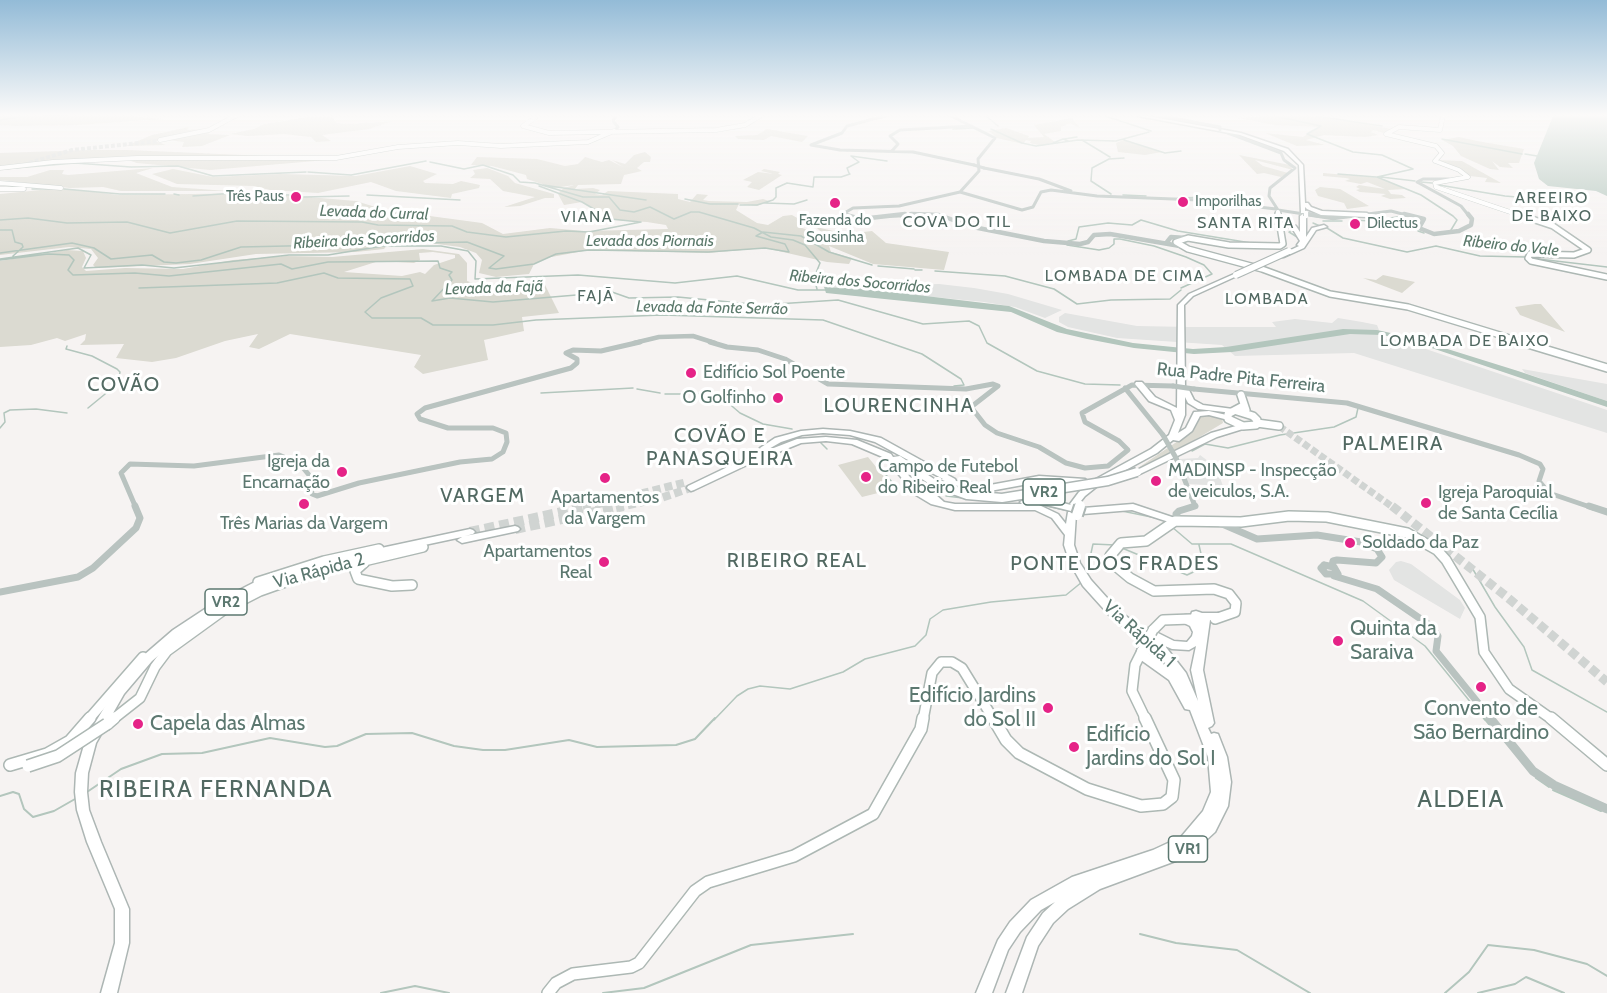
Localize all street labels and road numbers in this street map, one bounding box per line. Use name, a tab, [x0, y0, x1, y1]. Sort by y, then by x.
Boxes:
street label: Rua Padre Pita Ferreira	[1156, 358, 1326, 398]
road number: VR2	[1023, 479, 1065, 505]
street label: Via Rápida 2	[271, 548, 367, 594]
road number: VR2	[205, 589, 247, 615]
street label: Via Rápida 1	[1098, 596, 1180, 672]
road number: VR1	[1168, 836, 1208, 862]

